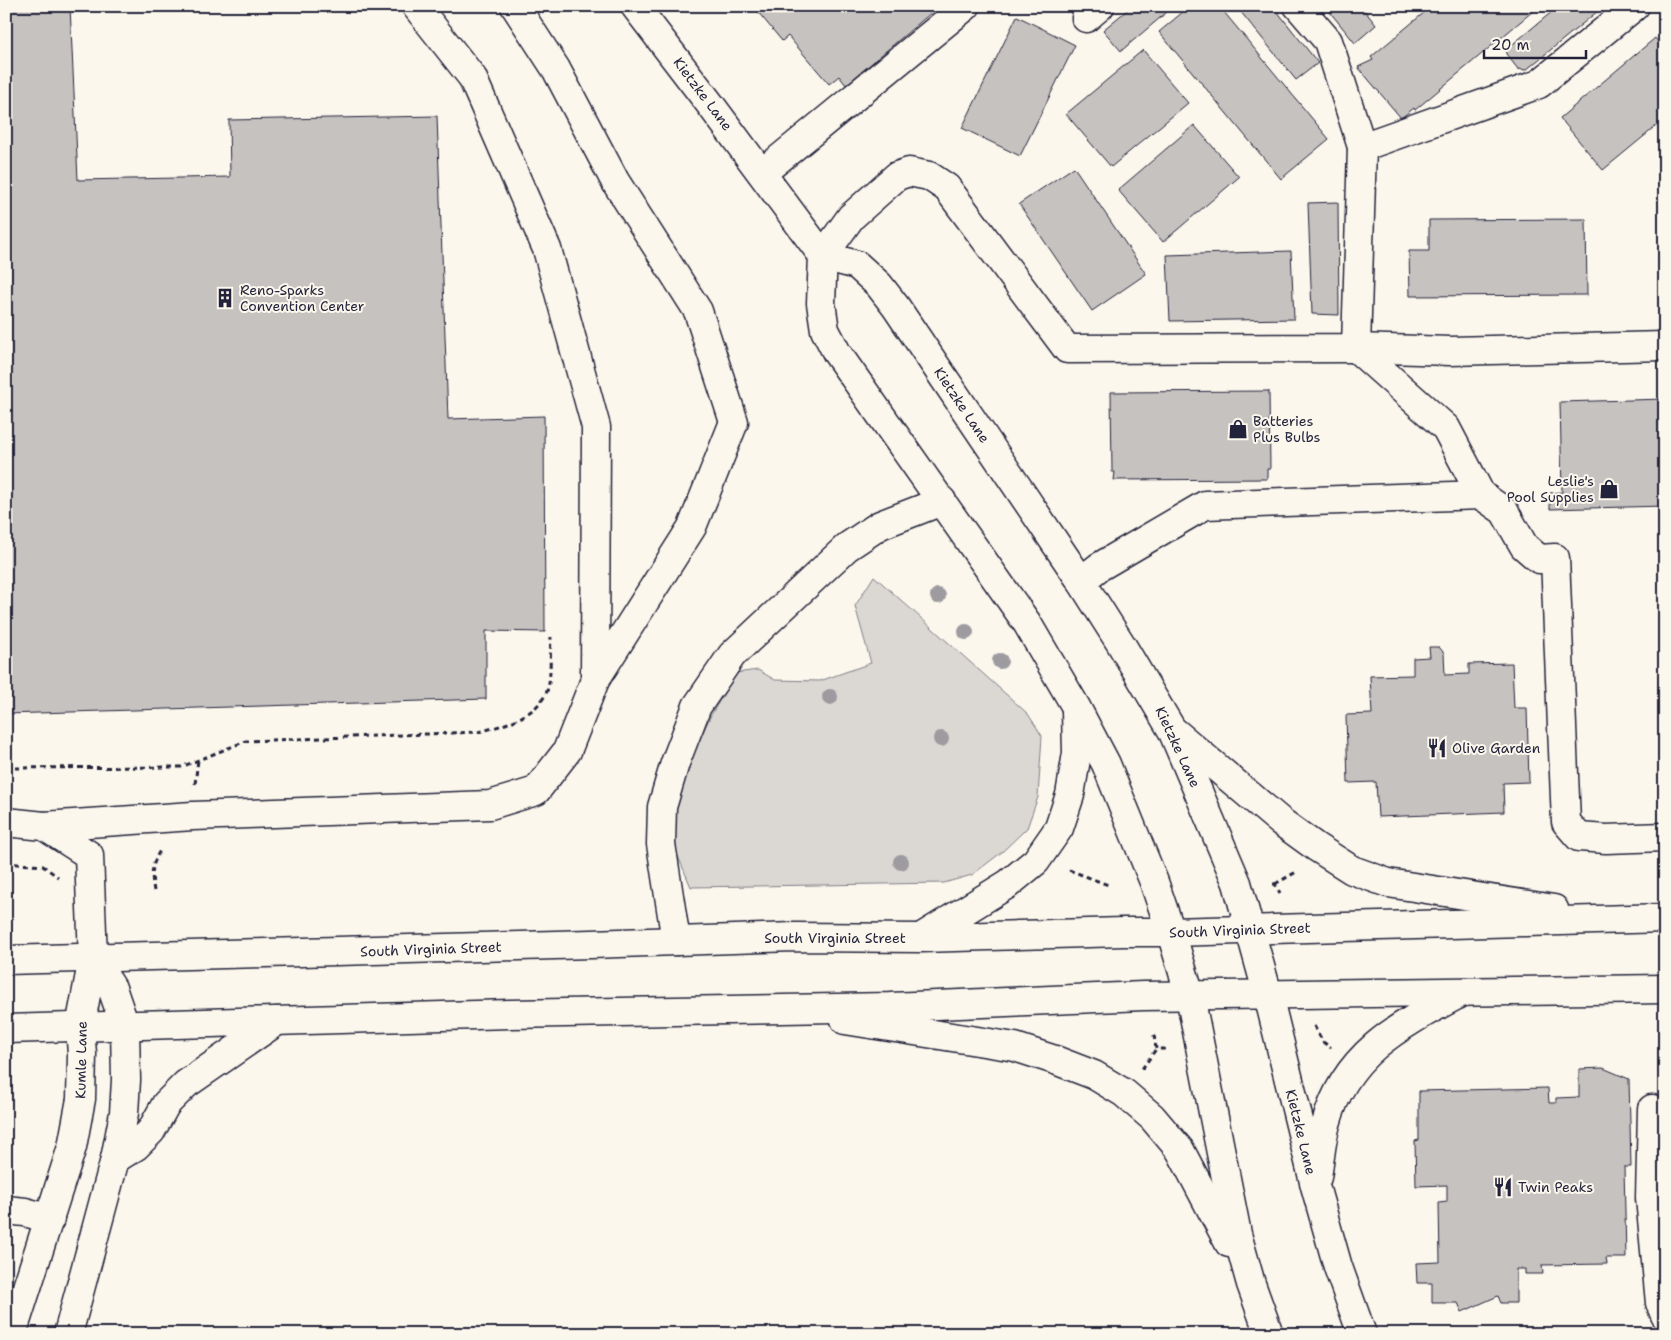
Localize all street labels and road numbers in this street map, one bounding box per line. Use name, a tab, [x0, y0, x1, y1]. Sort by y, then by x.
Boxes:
street label: Kietzke Lane	[670, 54, 737, 134]
street label: Kietzke Lane	[930, 364, 994, 446]
street label: Kietzke Lane	[1151, 704, 1205, 790]
street label: South Virginia Street	[1169, 919, 1311, 941]
street label: South Virginia Street	[764, 929, 906, 947]
street label: South Virginia Street	[360, 938, 502, 960]
street label: Kumle Lane	[71, 1021, 91, 1099]
street label: Kietzke Lane	[1282, 1087, 1320, 1177]

